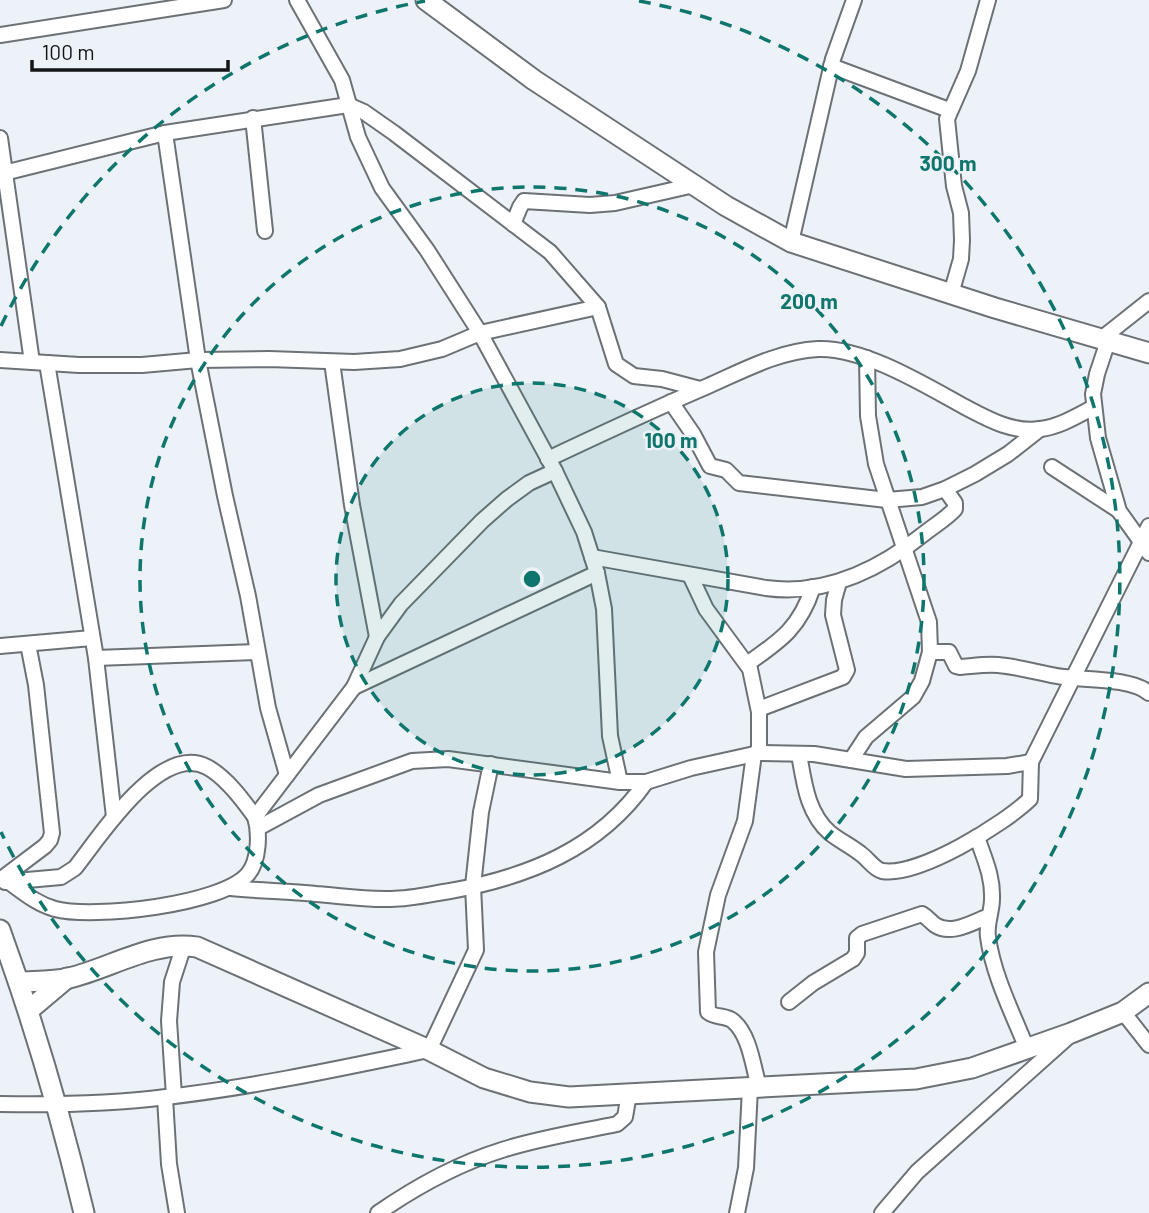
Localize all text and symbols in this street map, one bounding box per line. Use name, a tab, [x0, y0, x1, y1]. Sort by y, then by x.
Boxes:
scale bar	[32, 28, 228, 72]
text: 100 m	[42, 39, 95, 64]
text: 300 m	[919, 150, 977, 175]
text: 200 m	[780, 288, 838, 313]
text: 100 m	[644, 427, 698, 452]
centre of rings	[520, 567, 544, 591]

